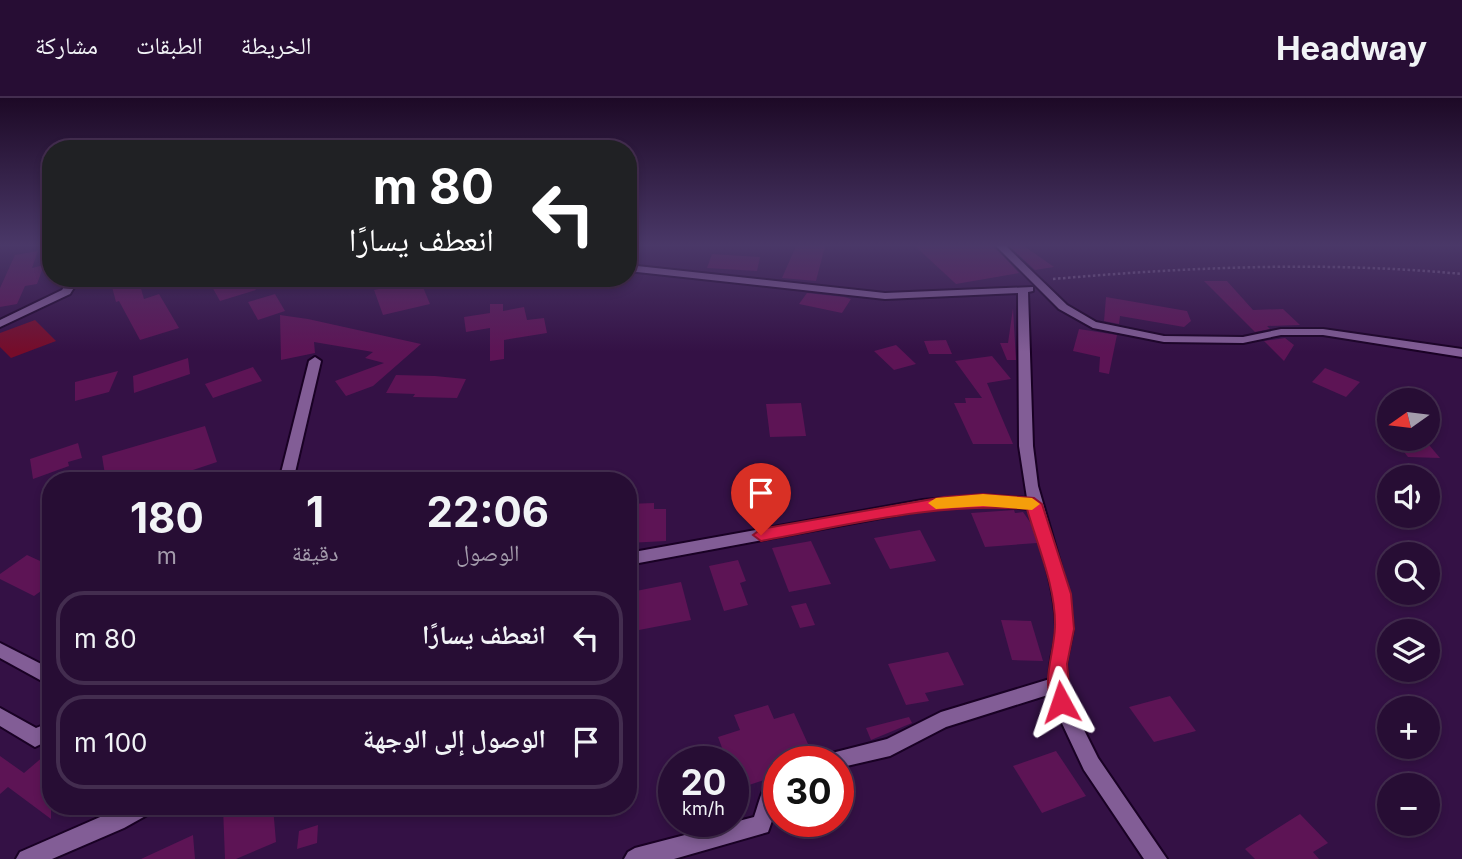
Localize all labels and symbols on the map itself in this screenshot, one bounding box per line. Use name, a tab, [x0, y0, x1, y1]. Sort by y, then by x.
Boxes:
north arrow	[1377, 388, 1440, 452]
pin	[731, 463, 791, 535]
position arrow	[1024, 665, 1098, 739]
speed limit sign: 30	[763, 746, 854, 837]

